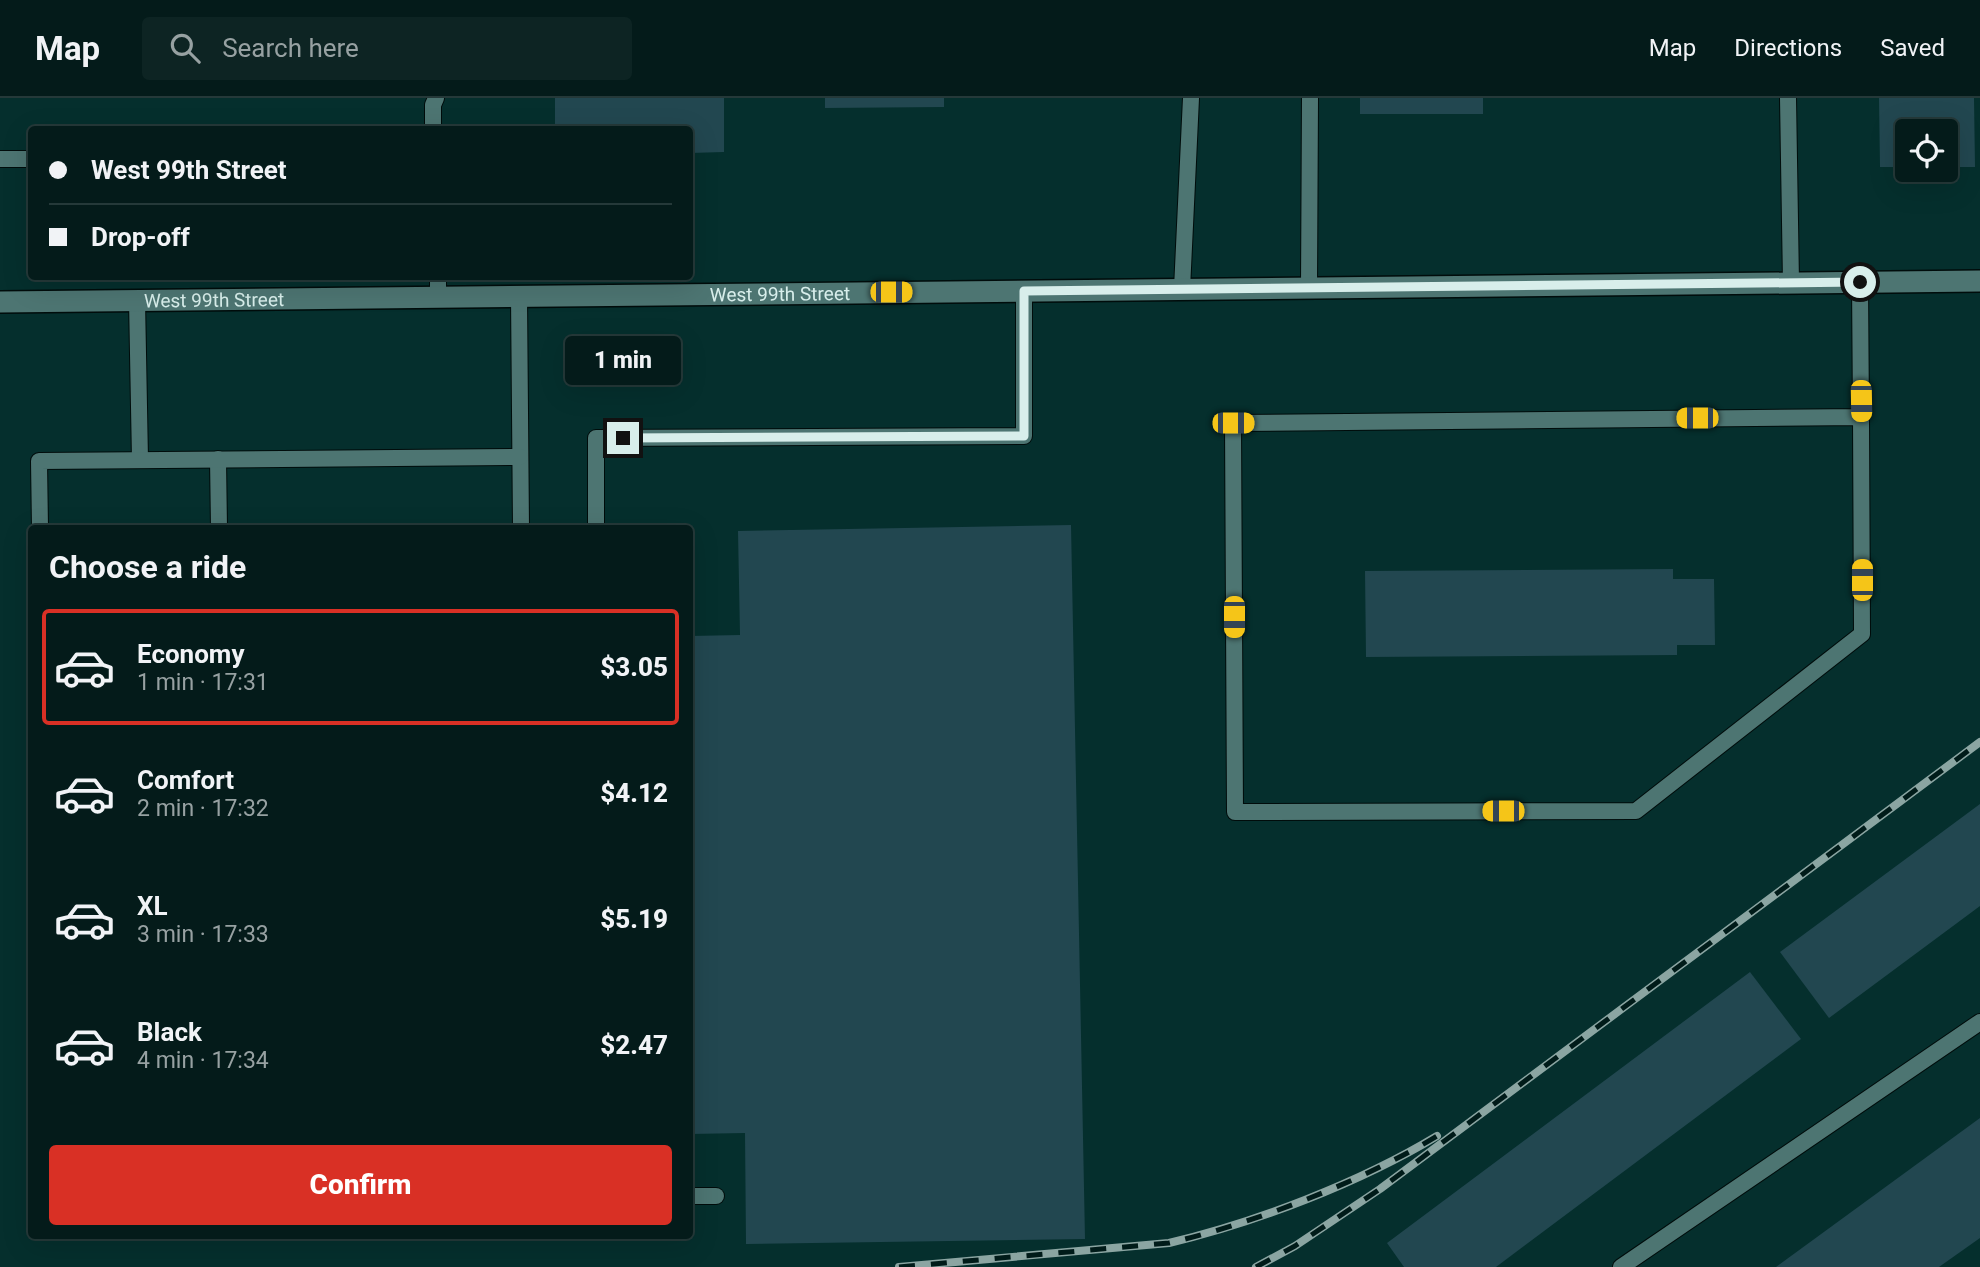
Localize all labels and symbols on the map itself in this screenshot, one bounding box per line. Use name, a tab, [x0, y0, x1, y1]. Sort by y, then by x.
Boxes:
route start	[1844, 266, 1876, 298]
street label: West 99th Street	[710, 281, 850, 306]
car	[871, 282, 913, 303]
street label: West 99th Street	[144, 287, 284, 312]
callout: 1 min	[565, 336, 681, 386]
car	[1851, 380, 1872, 422]
car	[1677, 408, 1719, 429]
car	[1213, 413, 1255, 434]
route end	[607, 422, 639, 454]
car	[1852, 559, 1873, 601]
car	[1224, 596, 1245, 638]
car	[1483, 801, 1525, 822]

